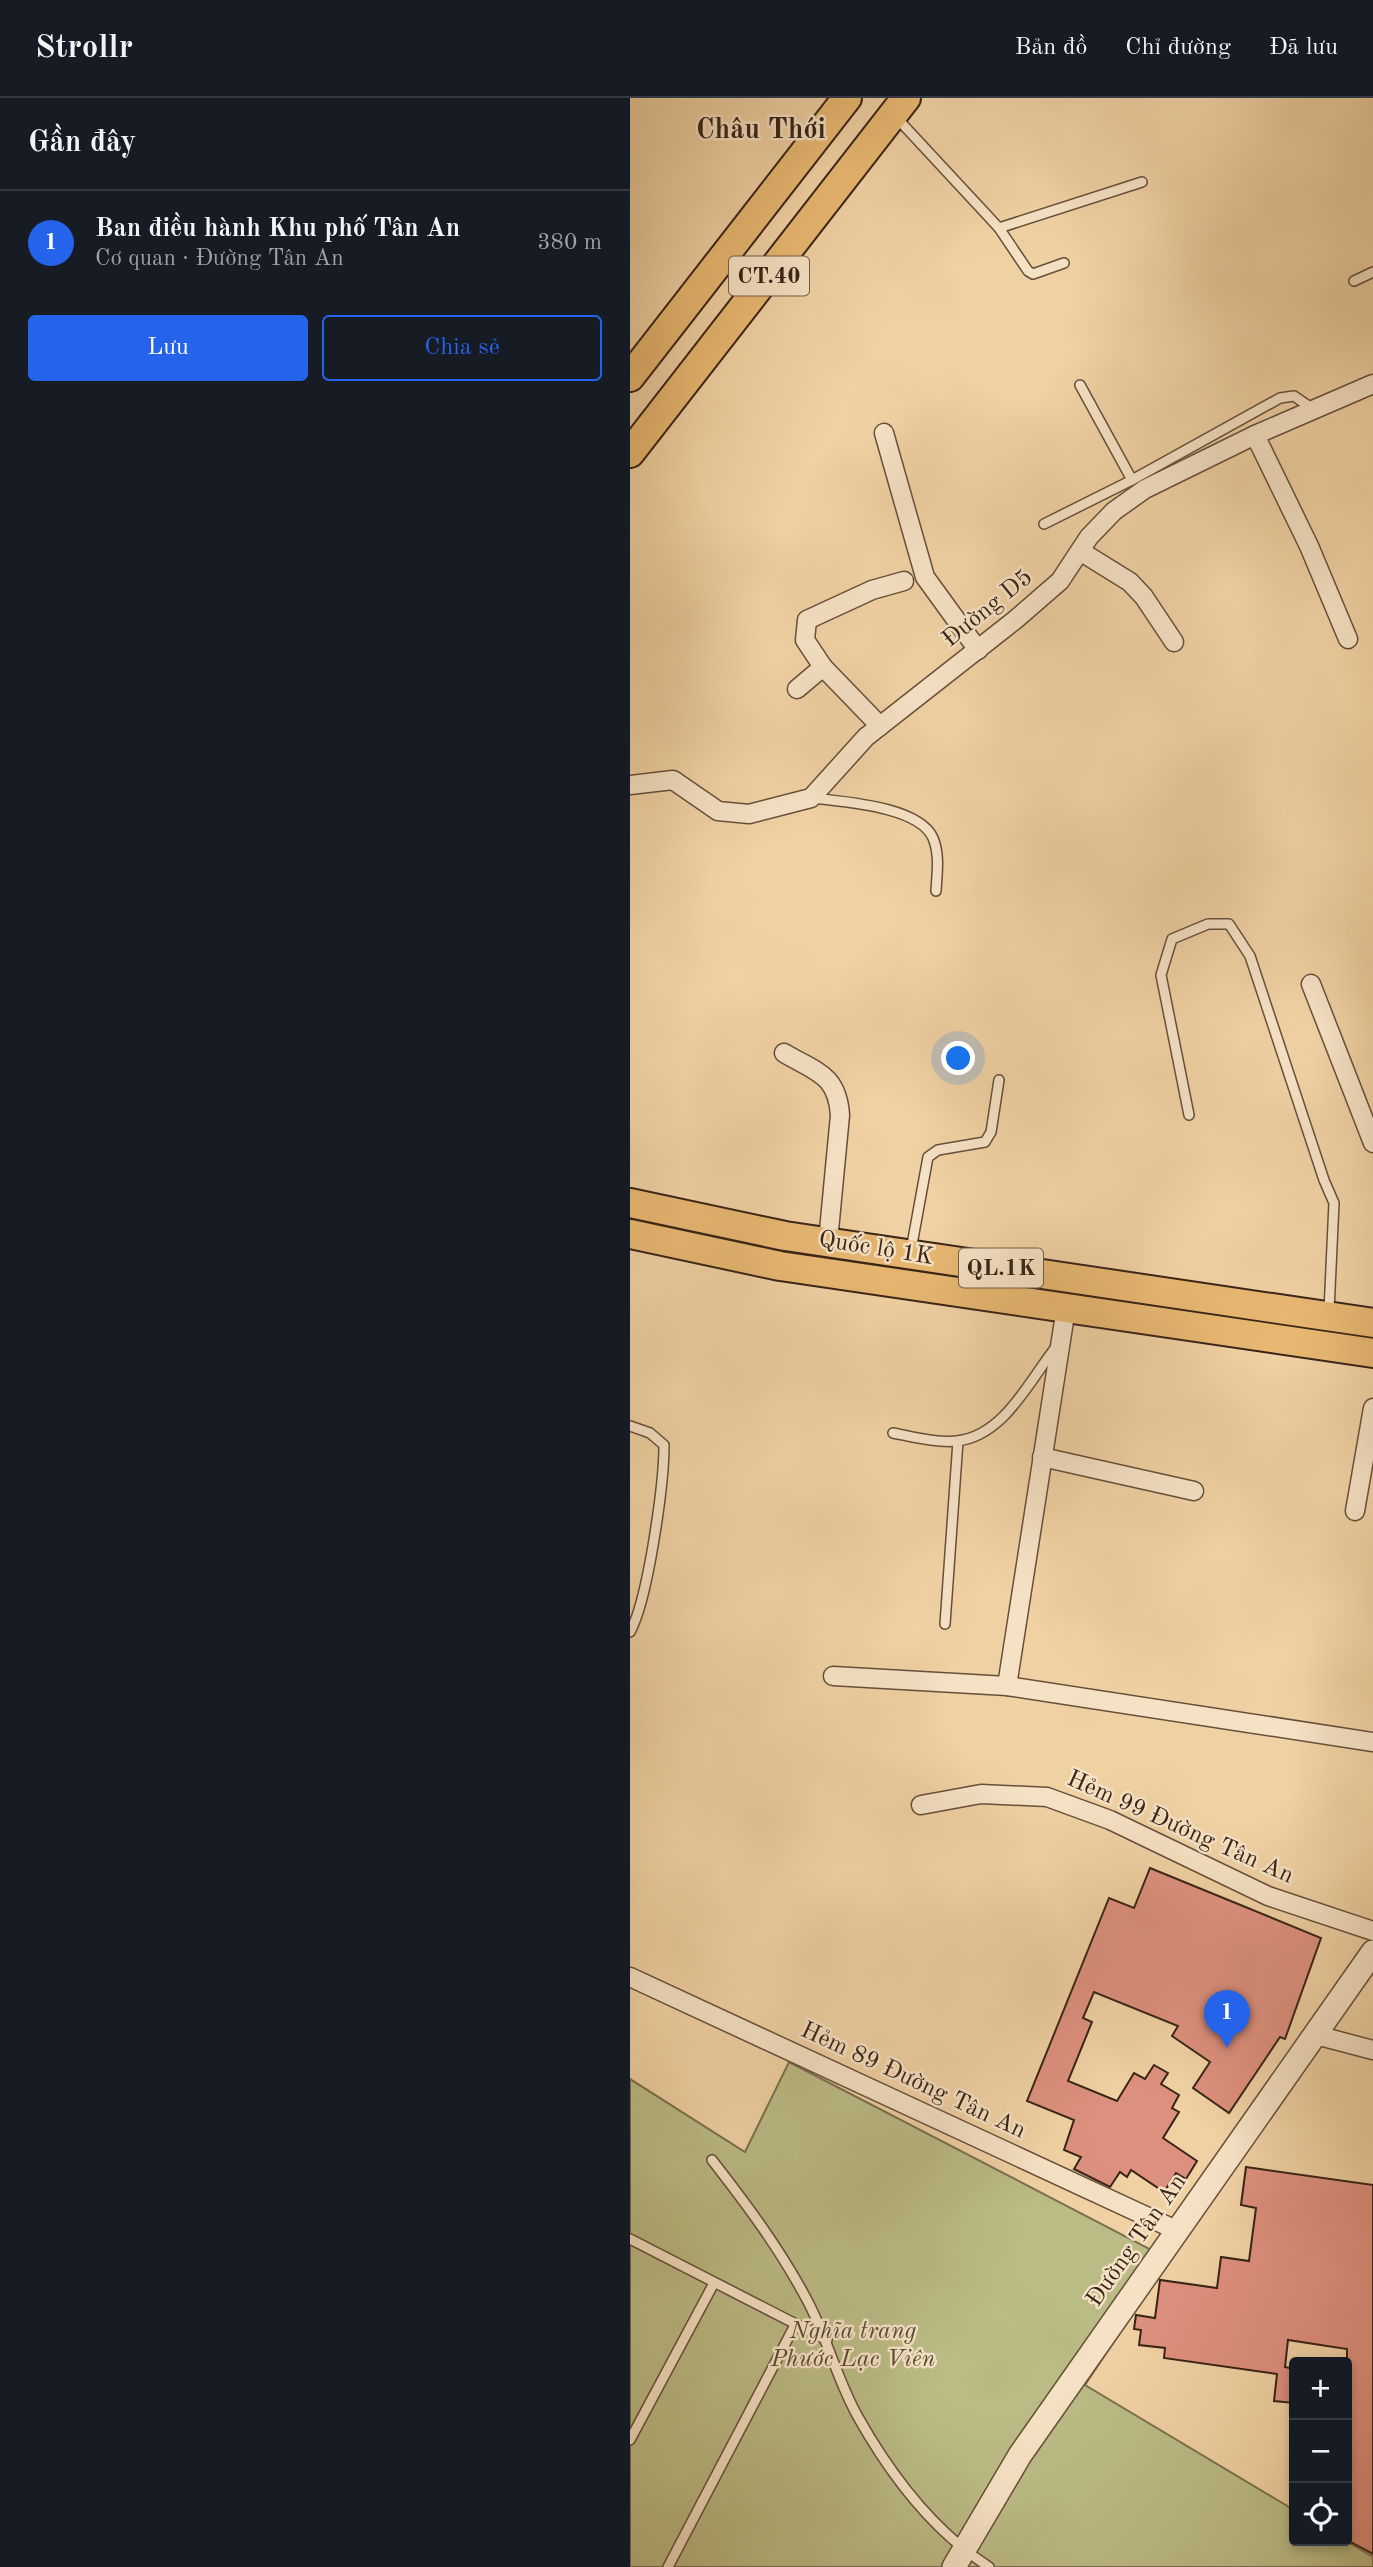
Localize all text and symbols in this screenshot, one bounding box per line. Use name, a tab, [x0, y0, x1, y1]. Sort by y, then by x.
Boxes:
text: Strollr	[35, 32, 133, 65]
text: Bản đồ	[1015, 36, 1087, 60]
text: Chỉ đường	[1125, 36, 1231, 60]
text: Đã lưu	[1269, 36, 1338, 60]
district label: Châu Thới	[696, 117, 826, 145]
text: Gần đây	[28, 128, 136, 158]
text: Ban điều hành Khu phố Tân An	[95, 216, 460, 242]
text: 1	[44, 231, 58, 254]
text: 380 m	[537, 231, 602, 254]
text: Cơ quan · Đường Tân An	[95, 247, 344, 270]
road number: CT.40	[729, 256, 809, 295]
button: Lưu	[28, 315, 308, 381]
button: Chia sẻ	[322, 315, 602, 381]
street label: Đường D5	[938, 566, 1038, 652]
your location	[941, 1041, 975, 1075]
street label: Quốc lộ 1K	[817, 1227, 935, 1270]
road number: QL.1K	[959, 1248, 1043, 1288]
street label: Hẻm 99 Đường Tân An	[1063, 1767, 1297, 1889]
pin: 1	[1204, 1990, 1250, 2048]
street label: Hẻm 89 Đường Tân An	[797, 2018, 1029, 2144]
street label: Đường Tân An	[1083, 2171, 1191, 2311]
park label: Nghĩa trang Phước Lạc Viên	[770, 2320, 936, 2372]
map controls	[1289, 2357, 1352, 2546]
button: +	[1289, 2357, 1352, 2420]
button: −	[1289, 2420, 1352, 2483]
button: locate	[1289, 2483, 1352, 2546]

